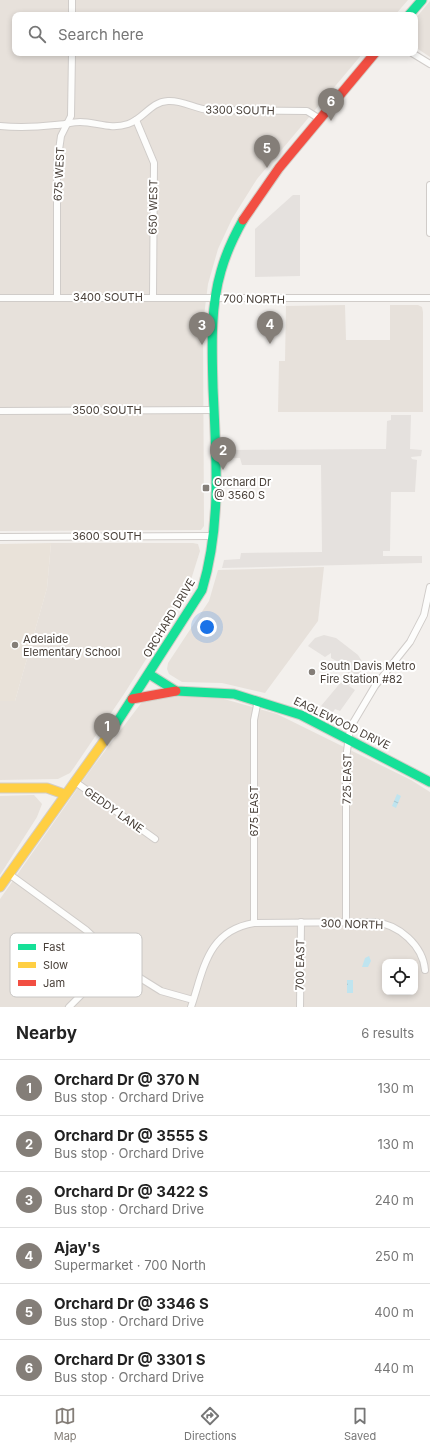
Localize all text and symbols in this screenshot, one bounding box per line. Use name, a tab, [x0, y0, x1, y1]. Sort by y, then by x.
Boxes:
search box	[12, 12, 418, 56]
icon: search	[26, 23, 48, 45]
text: Search here	[58, 25, 144, 44]
pin: 6	[318, 88, 344, 121]
street label: 3300 SOUTH	[205, 102, 275, 118]
pin: 5	[254, 135, 280, 168]
street label: 675 WEST	[51, 146, 67, 202]
street label: 650 WEST	[146, 179, 160, 235]
street label: 3400 SOUTH	[73, 290, 143, 304]
street label: 700 NORTH	[223, 291, 285, 307]
pin: 4	[257, 311, 283, 344]
pin: 3	[189, 312, 215, 345]
street label: 3500 SOUTH	[72, 403, 142, 417]
pin: 2	[210, 437, 236, 470]
place label: Orchard Dr @ 3560 S	[214, 475, 271, 502]
marker: Orchard Dr @ 3560 S	[201, 483, 211, 493]
street label: 3600 SOUTH	[72, 529, 142, 543]
street label: ORCHARD DRIVE	[140, 576, 198, 660]
your location	[197, 617, 217, 637]
place label: Adelaide Elementary School	[23, 632, 120, 659]
marker: Adelaide Elementary School	[10, 640, 20, 650]
place label: South Davis Metro Fire Station #82	[320, 659, 416, 686]
marker: South Davis Metro Fire Station #82	[307, 667, 317, 677]
street label: EAGLEWOOD DRIVE	[291, 694, 393, 752]
pin: 1	[94, 713, 120, 746]
street label: 725 EAST	[340, 753, 354, 805]
street label: GEDDY LANE	[81, 784, 147, 836]
street label: 675 EAST	[247, 785, 261, 837]
street label: 300 NORTH	[320, 916, 384, 932]
legend	[10, 933, 142, 997]
street label: 700 EAST	[293, 939, 307, 991]
text: Fast	[43, 940, 65, 954]
text: Slow	[43, 958, 68, 972]
map controls	[382, 959, 418, 995]
button: locate	[382, 959, 418, 995]
text: Jam	[43, 976, 65, 990]
text: Nearby	[16, 1023, 77, 1043]
text: 6 results	[361, 1025, 414, 1041]
text: Orchard Dr @ 370 N	[54, 1070, 199, 1089]
text: 1	[26, 1080, 32, 1096]
text: 130 m	[377, 1080, 414, 1096]
text: Bus stop · Orchard Drive	[54, 1089, 204, 1105]
text: Orchard Dr @ 3555 S	[54, 1126, 208, 1145]
text: 2	[25, 1136, 33, 1152]
text: 130 m	[377, 1136, 414, 1152]
text: Bus stop · Orchard Drive	[54, 1145, 204, 1161]
text: Orchard Dr @ 3422 S	[54, 1182, 208, 1201]
text: 3	[25, 1192, 33, 1208]
text: 240 m	[375, 1192, 414, 1208]
text: Bus stop · Orchard Drive	[54, 1201, 204, 1217]
text: Ajay's	[54, 1238, 100, 1257]
text: 4	[25, 1248, 33, 1264]
text: 250 m	[375, 1248, 414, 1264]
text: Supermarket · 700 North	[54, 1257, 206, 1273]
text: Orchard Dr @ 3346 S	[54, 1294, 209, 1313]
text: 5	[25, 1304, 33, 1320]
text: 400 m	[374, 1304, 414, 1320]
text: Bus stop · Orchard Drive	[54, 1313, 204, 1329]
text: Orchard Dr @ 3301 S	[54, 1350, 206, 1369]
text: 6	[25, 1360, 33, 1376]
text: 440 m	[374, 1360, 414, 1376]
text: Bus stop · Orchard Drive	[54, 1369, 204, 1385]
tab: Map	[54, 1405, 77, 1443]
tab: Directions	[184, 1405, 237, 1443]
tab: Saved	[344, 1405, 376, 1443]

